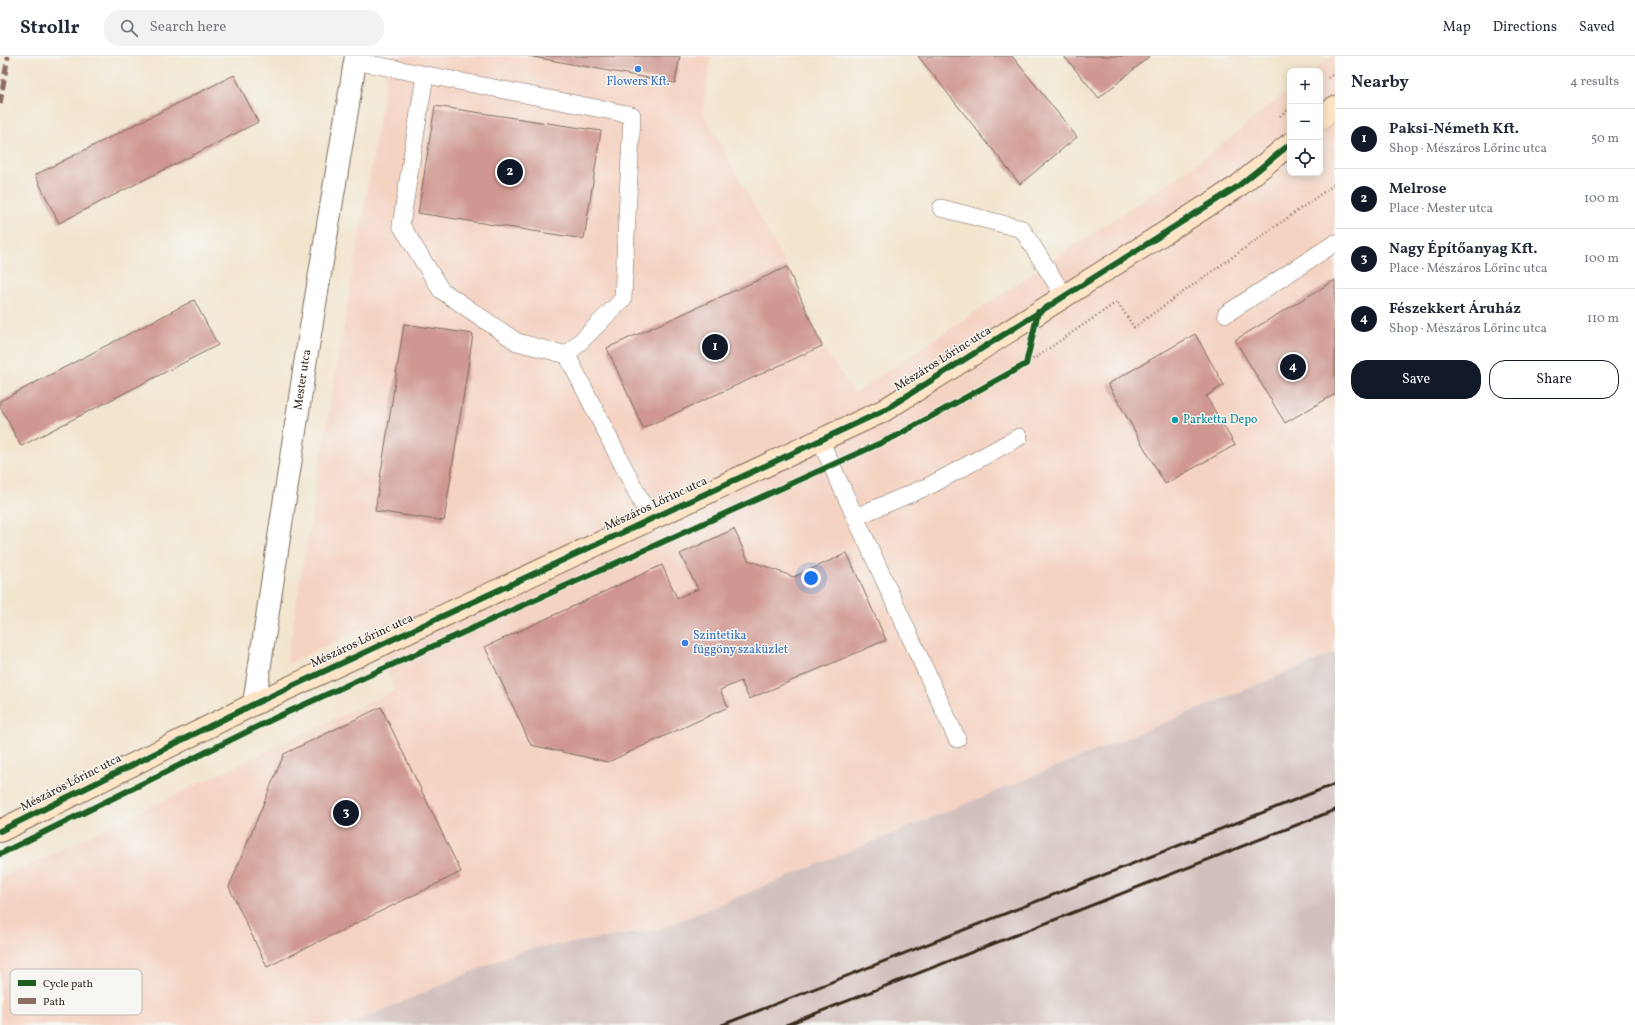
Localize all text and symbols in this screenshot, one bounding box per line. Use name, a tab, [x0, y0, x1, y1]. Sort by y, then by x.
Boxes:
search box	[104, 10, 384, 46]
text: Strollr	[20, 15, 80, 41]
icon: search	[118, 17, 140, 39]
text: Search here	[150, 17, 226, 38]
text: Map	[1443, 18, 1471, 37]
text: Directions	[1493, 18, 1557, 37]
text: Saved	[1579, 18, 1615, 37]
marker: Flowers Kft.	[633, 64, 643, 74]
map controls	[1287, 68, 1323, 176]
button: +	[1287, 68, 1323, 104]
text: Nearby	[1351, 71, 1409, 94]
text: 4 results	[1570, 73, 1619, 91]
place label: Flowers Kft.	[606, 74, 670, 90]
button: −	[1287, 104, 1323, 140]
text: Paksi-Németh Kft.	[1389, 119, 1519, 140]
text: 1	[1361, 130, 1367, 148]
text: 50 m	[1591, 130, 1619, 148]
button: locate	[1287, 140, 1323, 176]
text: Shop · Mészáros Lőrinc utca	[1389, 140, 1547, 158]
pin: 2	[497, 157, 523, 187]
text: Melrose	[1389, 179, 1446, 200]
text: 2	[1361, 190, 1367, 208]
text: 100 m	[1584, 190, 1619, 208]
text: Place · Mester utca	[1389, 200, 1493, 218]
text: Nagy Építőanyag Kft.	[1389, 239, 1537, 260]
text: 3	[1361, 250, 1367, 268]
text: 100 m	[1584, 250, 1619, 268]
text: Place · Mészáros Lőrinc utca	[1389, 260, 1548, 278]
text: Fészekkert Áruház	[1389, 299, 1521, 320]
text: 4	[1360, 310, 1368, 328]
text: 110 m	[1587, 310, 1619, 328]
text: Shop · Mészáros Lőrinc utca	[1389, 320, 1547, 338]
street label: Mészáros Lőrinc utca	[891, 323, 995, 395]
pin: 1	[702, 332, 728, 362]
street label: Mester utca	[290, 348, 315, 411]
pin: 4	[1280, 352, 1306, 382]
button: Save	[1351, 360, 1481, 399]
button: Share	[1489, 360, 1619, 399]
place label: Parketta Depo	[1183, 412, 1257, 428]
marker: Parketta Depo	[1170, 415, 1180, 425]
street label: Mészáros Lőrinc utca	[602, 473, 710, 535]
your location	[801, 568, 821, 588]
street label: Mészáros Lőrinc utca	[308, 610, 416, 672]
place label: Szintetika függöny szaküzlet	[693, 628, 788, 658]
marker: Szintetika függöny szaküzlet	[680, 638, 690, 648]
street label: Mészáros Lőrinc utca	[18, 751, 124, 815]
pin: 3	[333, 798, 359, 828]
legend	[10, 969, 142, 1015]
text: Cycle path	[43, 977, 93, 992]
text: Path	[43, 995, 66, 1010]

